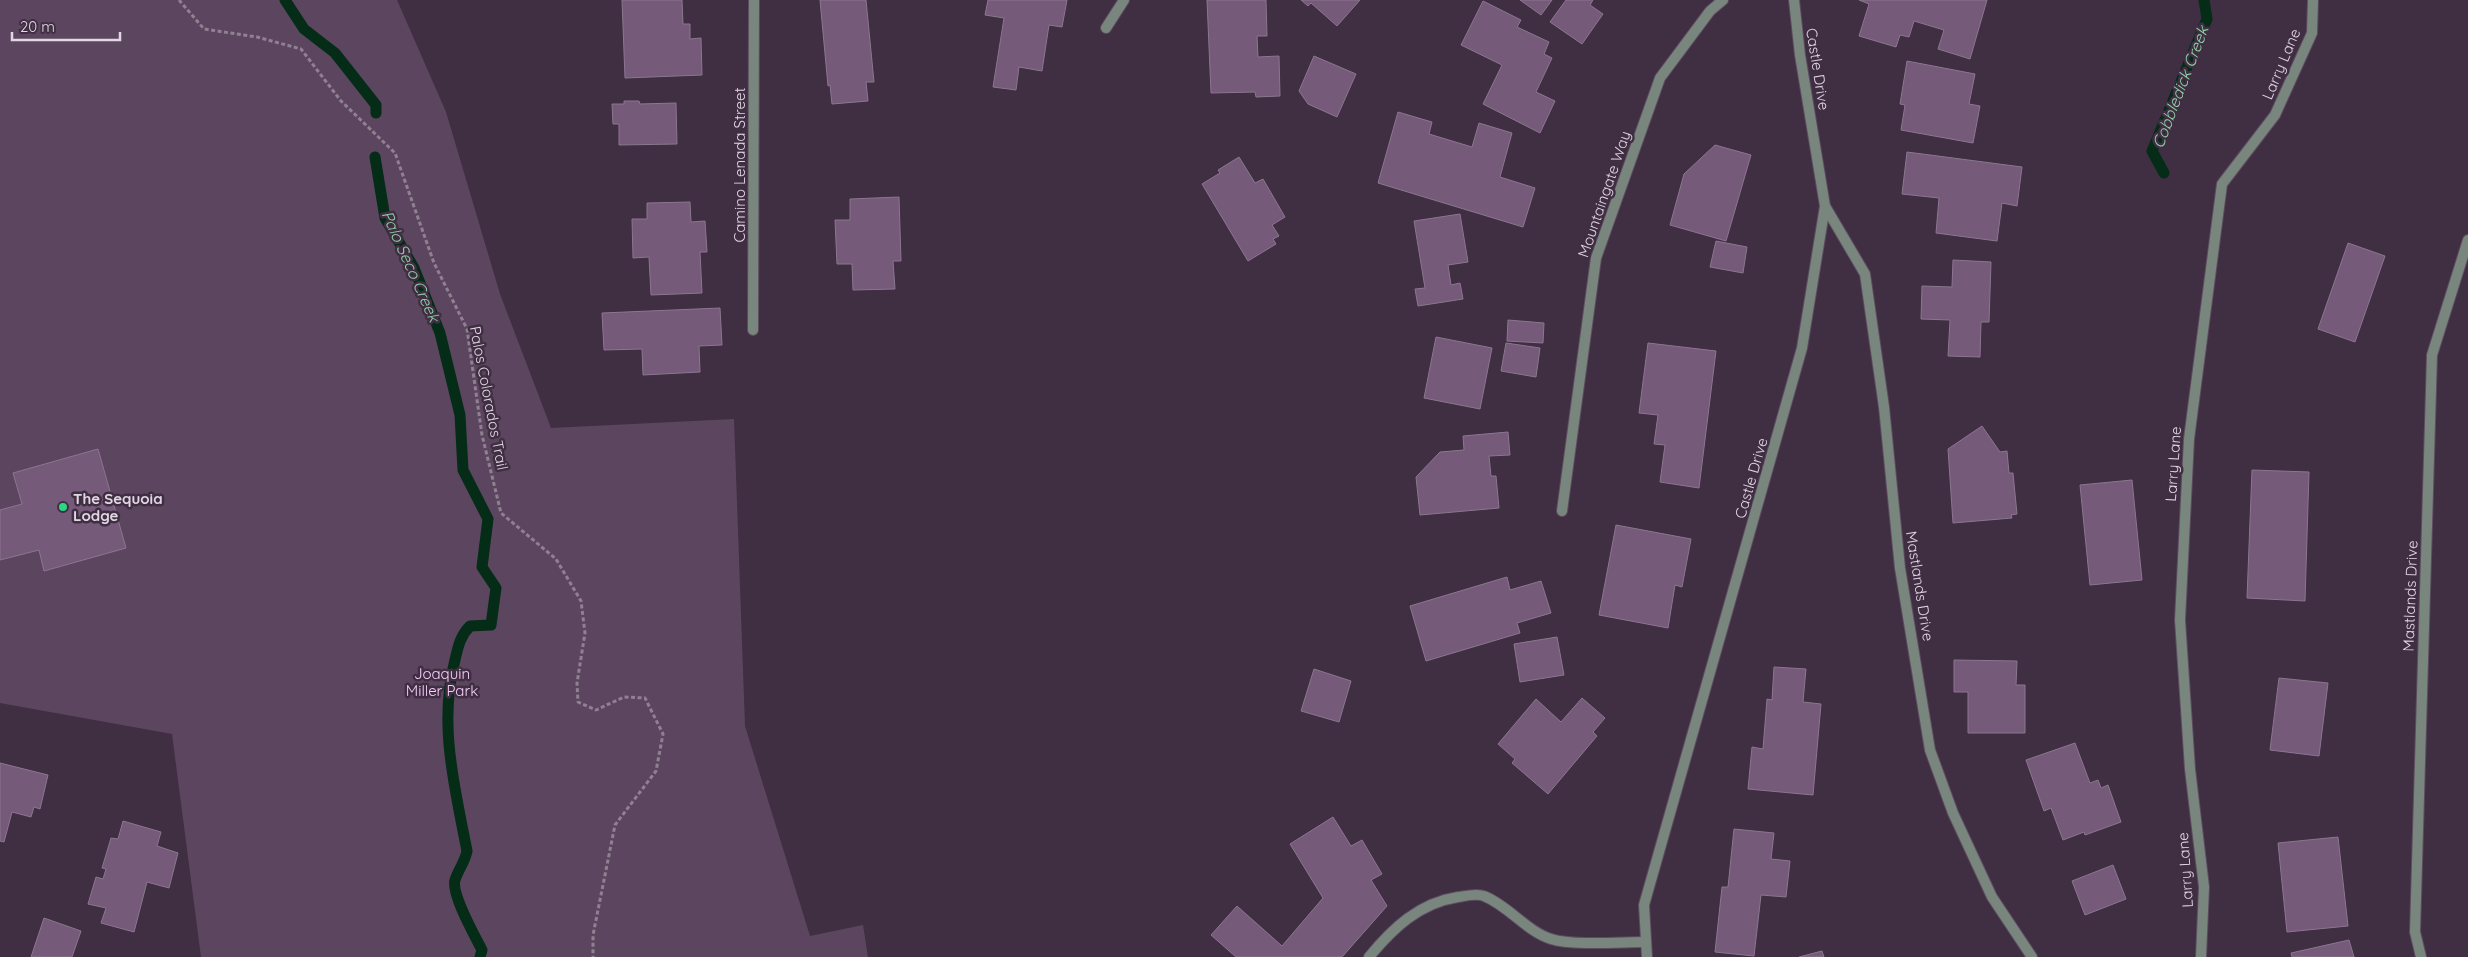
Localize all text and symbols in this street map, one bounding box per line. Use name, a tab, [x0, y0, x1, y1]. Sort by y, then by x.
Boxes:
scale bar	[12, 10, 120, 42]
text: 20 m	[20, 17, 55, 36]
water label: Cobbledick Creek	[2147, 22, 2213, 151]
street label: Larry Lane	[2258, 26, 2304, 102]
street label: Castle Drive	[1802, 27, 1834, 111]
street label: Camino Lenada Street	[730, 87, 749, 243]
street label: Mountaingate Way	[1573, 128, 1635, 260]
water label: Palo Seco Creek	[377, 207, 445, 326]
street label: Palos Colorados Trail	[466, 324, 512, 472]
street label: Larry Lane	[2161, 426, 2185, 502]
street label: Castle Drive	[1730, 435, 1772, 521]
place label: The Sequoia Lodge	[73, 489, 163, 525]
marker: The Sequoia Lodge	[57, 501, 69, 513]
street label: Mastlands Drive	[1902, 530, 1938, 642]
street label: Mastlands Drive	[2399, 540, 2421, 652]
park label: Joaquin Miller Park	[406, 664, 478, 700]
street label: Larry Lane	[2173, 832, 2197, 908]

